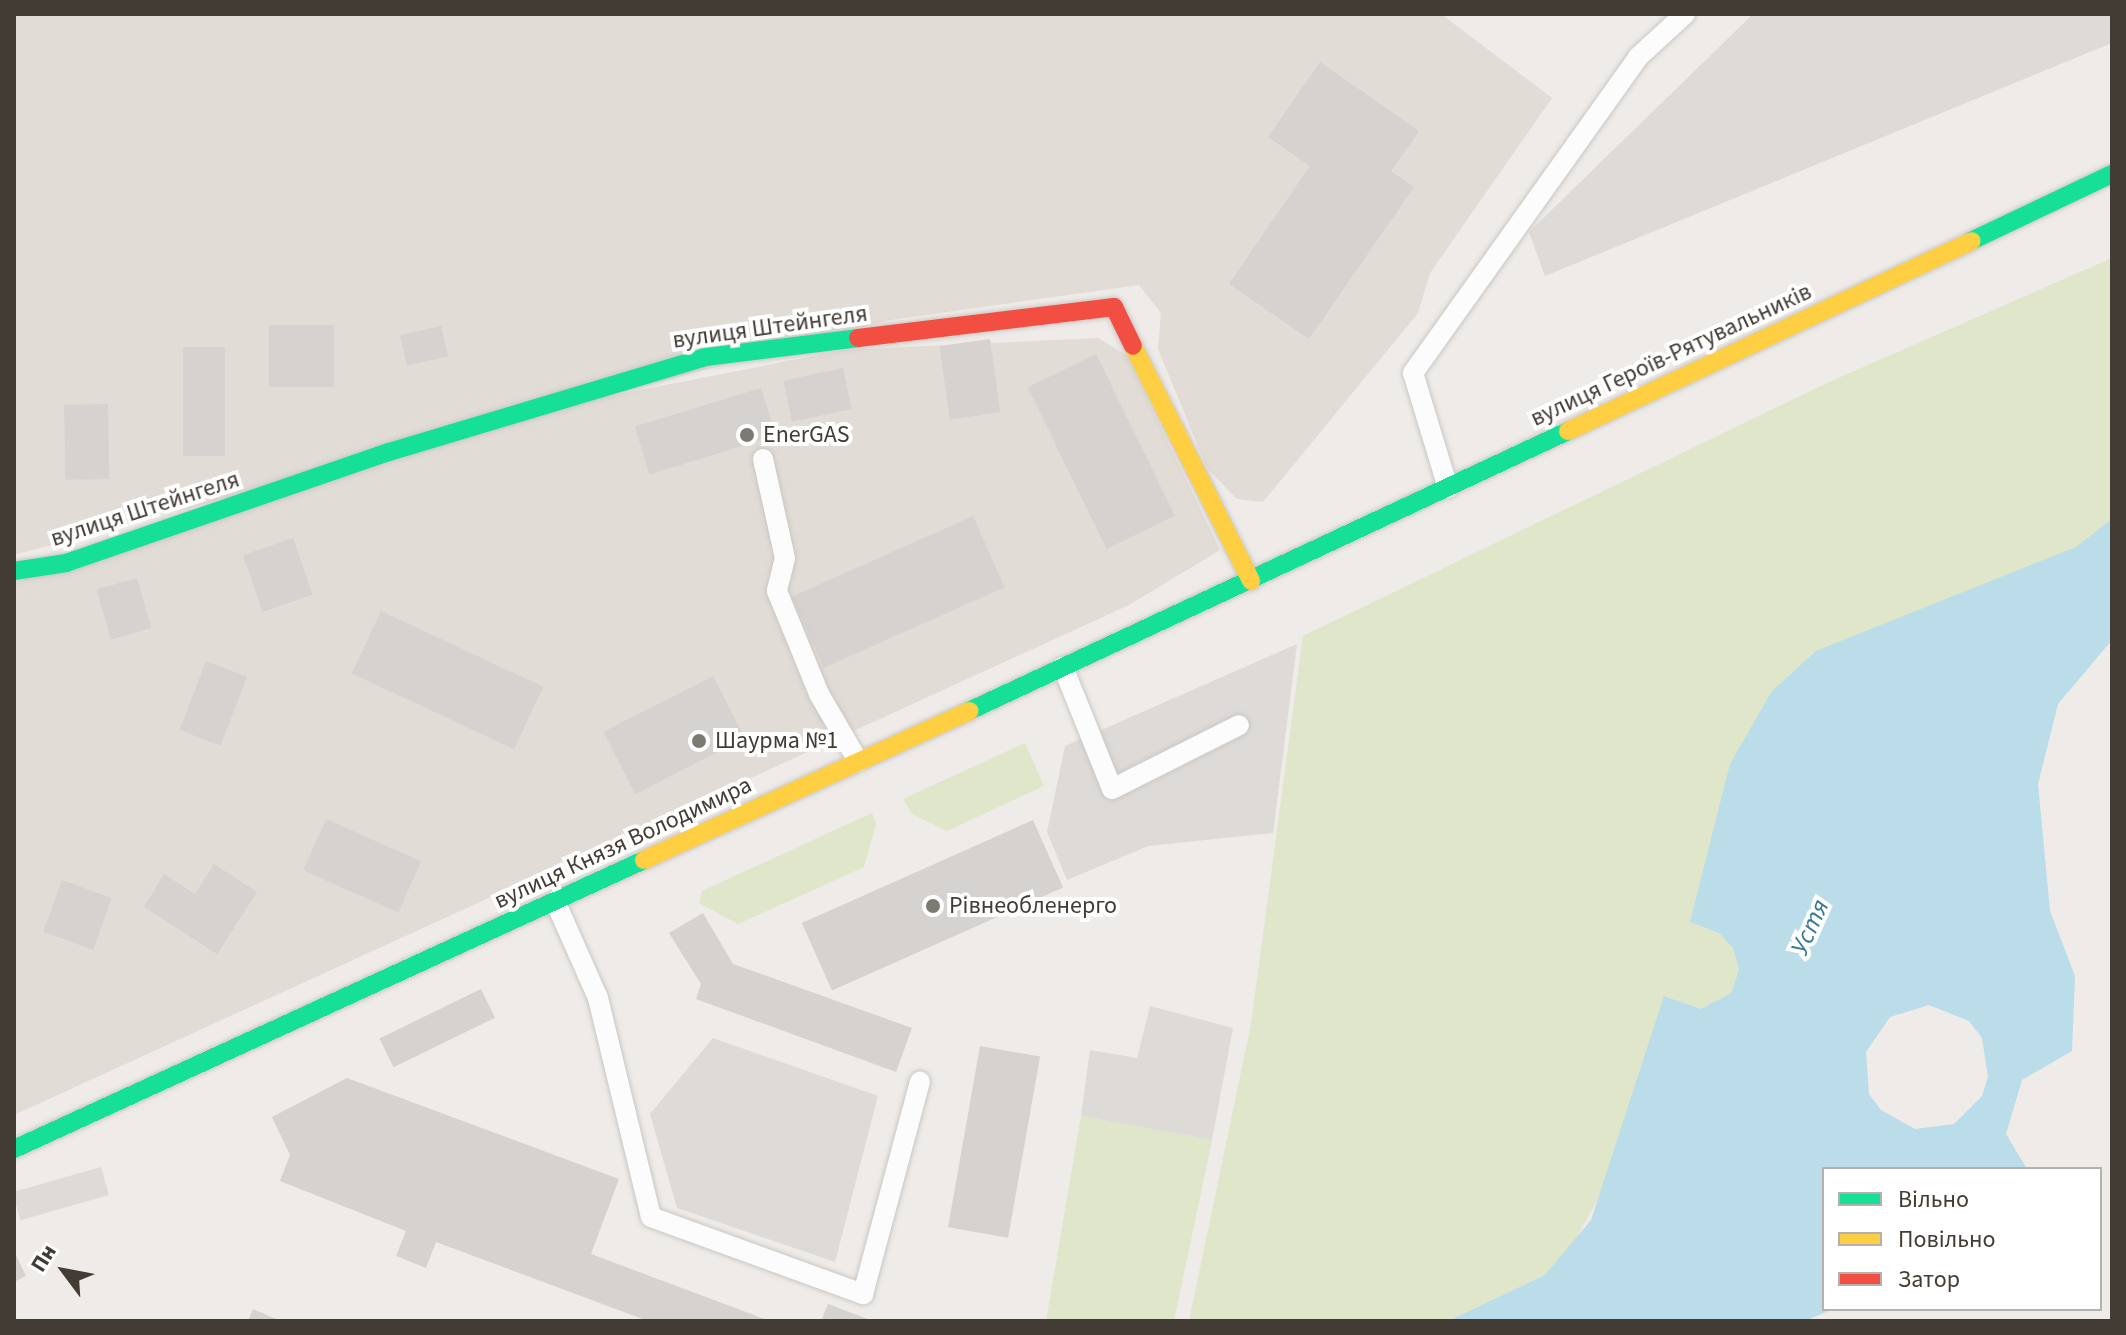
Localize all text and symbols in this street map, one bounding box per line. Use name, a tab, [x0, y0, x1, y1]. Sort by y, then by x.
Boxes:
street label: вулиця Героїв-Рятувальників	[1526, 277, 1816, 433]
street label: вулиця Штейнгеля	[671, 299, 869, 355]
place label: EnerGAS	[763, 421, 850, 449]
marker: EnerGAS	[738, 426, 756, 444]
street label: вулиця Штейнгеля	[47, 465, 243, 553]
place label: Шаурма №1	[715, 727, 838, 755]
marker: Шаурма №1	[690, 732, 708, 750]
street label: вулиця Князя Володимира	[490, 771, 756, 915]
place label: Рівнеобленерго	[949, 892, 1117, 920]
water label: Устя	[1784, 895, 1836, 959]
marker: Рівнеобленерго	[924, 897, 942, 915]
legend	[1822, 1167, 2102, 1311]
text: Вільно	[1898, 1182, 1969, 1217]
text: Повільно	[1898, 1222, 1996, 1257]
north arrow	[24, 1231, 104, 1311]
text: Пн	[23, 1238, 64, 1278]
text: Затор	[1898, 1262, 1960, 1297]

